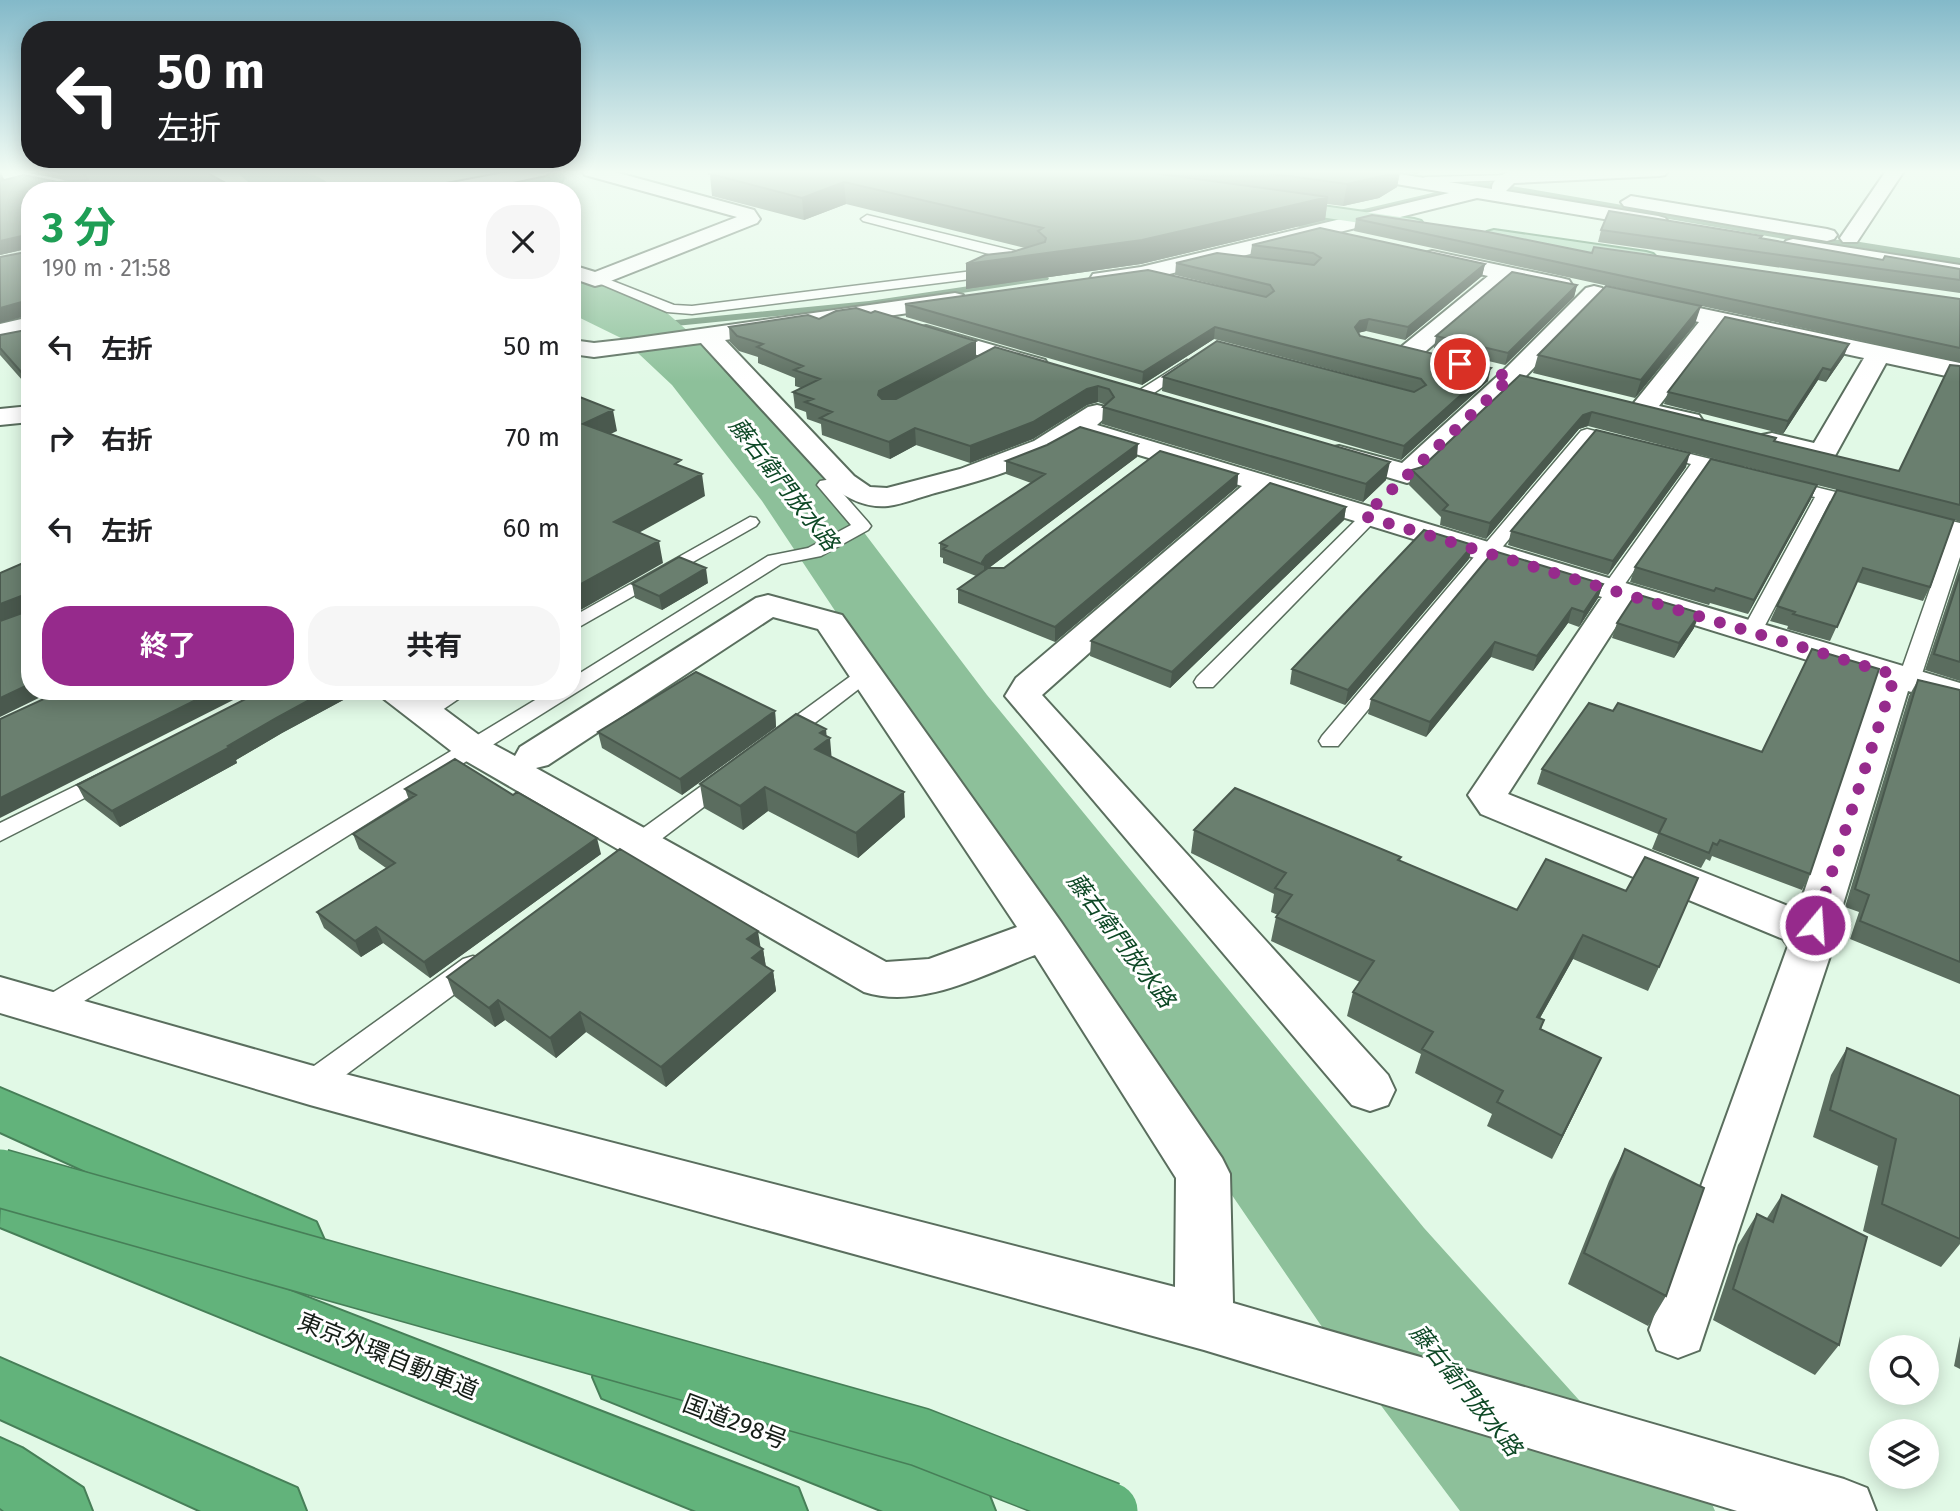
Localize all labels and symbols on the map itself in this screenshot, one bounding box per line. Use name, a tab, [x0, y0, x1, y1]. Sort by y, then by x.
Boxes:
pin	[1430, 334, 1490, 394]
water label: 藤右衛門放水路	[723, 412, 846, 558]
water label: 藤右衛門放水路	[1061, 867, 1182, 1014]
position arrow	[1778, 888, 1852, 962]
street label: 東京外環自動車道	[294, 1307, 482, 1405]
water label: 藤右衛門放水路	[1404, 1319, 1529, 1463]
street label: 国道298号	[679, 1389, 791, 1455]

